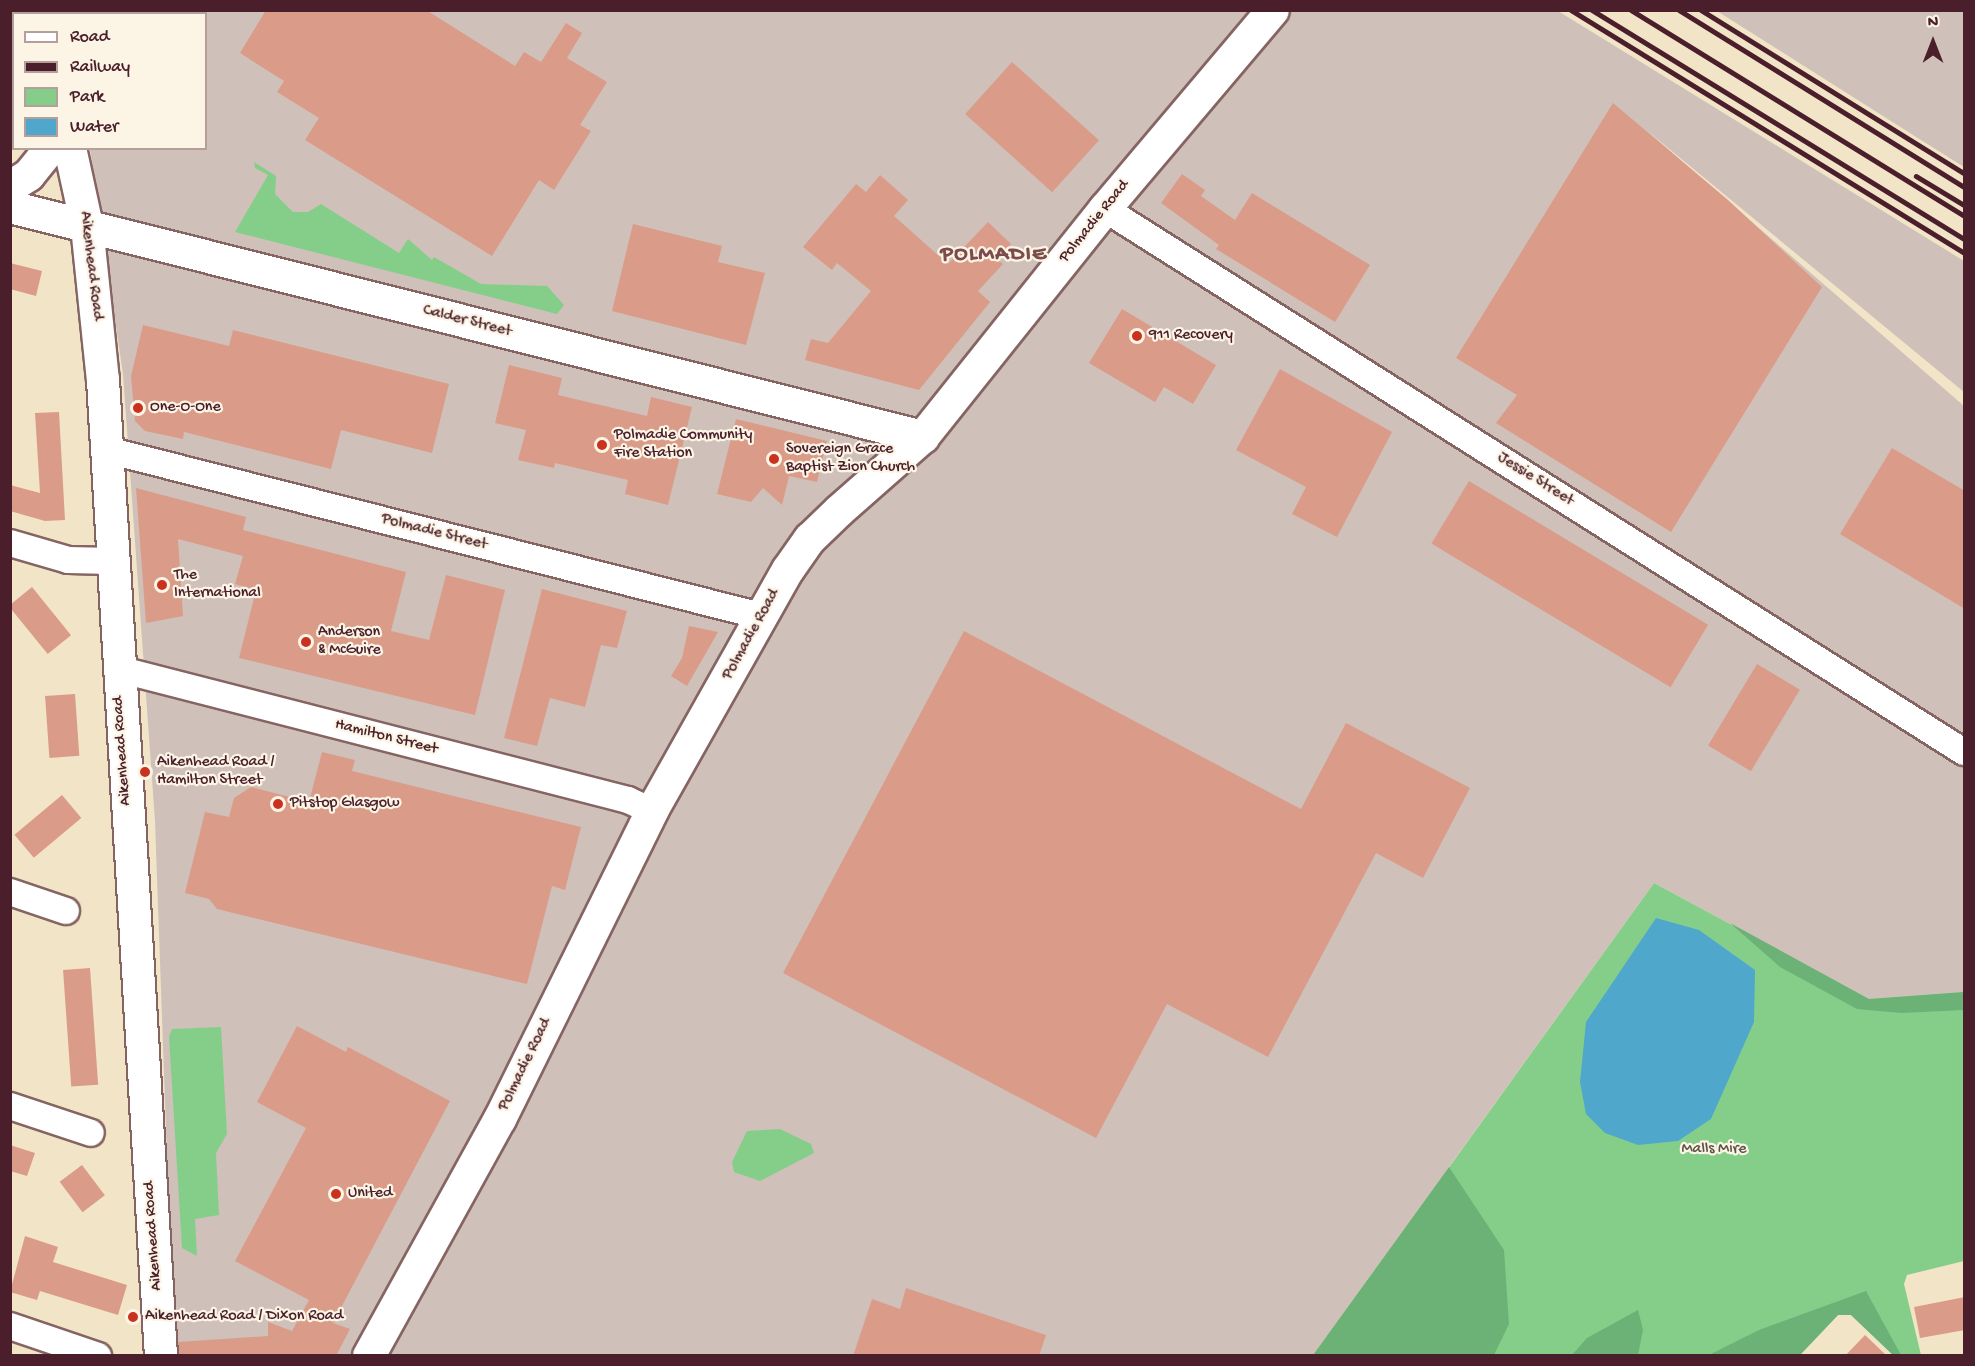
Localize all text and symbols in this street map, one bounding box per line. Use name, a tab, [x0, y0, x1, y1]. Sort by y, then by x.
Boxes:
legend	[12, 12, 207, 150]
north arrow	[1903, 12, 1963, 72]
text: N	[1928, 14, 1938, 33]
text: Road	[70, 27, 109, 48]
text: Railway	[70, 57, 130, 78]
text: Park	[70, 87, 104, 108]
text: Water	[70, 117, 118, 138]
street label: Polmadie Road	[1056, 177, 1134, 267]
street label: Aikenhead Road	[74, 210, 106, 322]
district label: POLMADIE	[940, 243, 1048, 269]
street label: Calder Street	[421, 302, 513, 342]
place label: 911 Recovery	[1149, 326, 1233, 346]
marker: 911 Recovery	[1130, 329, 1144, 343]
place label: One-O-One	[150, 398, 221, 418]
marker: One-O-One	[131, 401, 145, 415]
place label: Polmadie Community Fire Station	[614, 426, 752, 464]
marker: Polmadie Community Fire Station	[595, 438, 609, 452]
place label: Sovereign Grace Baptist Zion Church	[786, 440, 915, 478]
street label: Jessie Street	[1493, 449, 1577, 511]
marker: Sovereign Grace Baptist Zion Church	[767, 452, 781, 466]
street label: Polmadie Street	[379, 511, 489, 555]
place label: The International	[174, 566, 261, 604]
marker: The International	[155, 578, 169, 592]
street label: Polmadie Road	[719, 586, 785, 684]
place label: Anderson & McGuire	[318, 623, 381, 661]
marker: Anderson & McGuire	[299, 635, 313, 649]
street label: Aikenhead Road	[110, 696, 136, 806]
street label: Hamilton Street	[333, 716, 439, 760]
place label: Aikenhead Road / Hamilton Street	[157, 753, 274, 791]
marker: Aikenhead Road / Hamilton Street	[138, 765, 152, 779]
place label: Pitstop Glasgow	[290, 794, 399, 814]
marker: Pitstop Glasgow	[271, 797, 285, 811]
street label: Polmadie Road	[495, 1016, 557, 1114]
park label: Malls Mire	[1681, 1140, 1747, 1160]
street label: Aikenhead Road	[141, 1181, 167, 1291]
place label: United	[348, 1184, 392, 1204]
marker: United	[329, 1187, 343, 1201]
place label: Aikenhead Road / Dixon Road	[145, 1307, 343, 1327]
marker: Aikenhead Road / Dixon Road	[126, 1310, 140, 1324]

